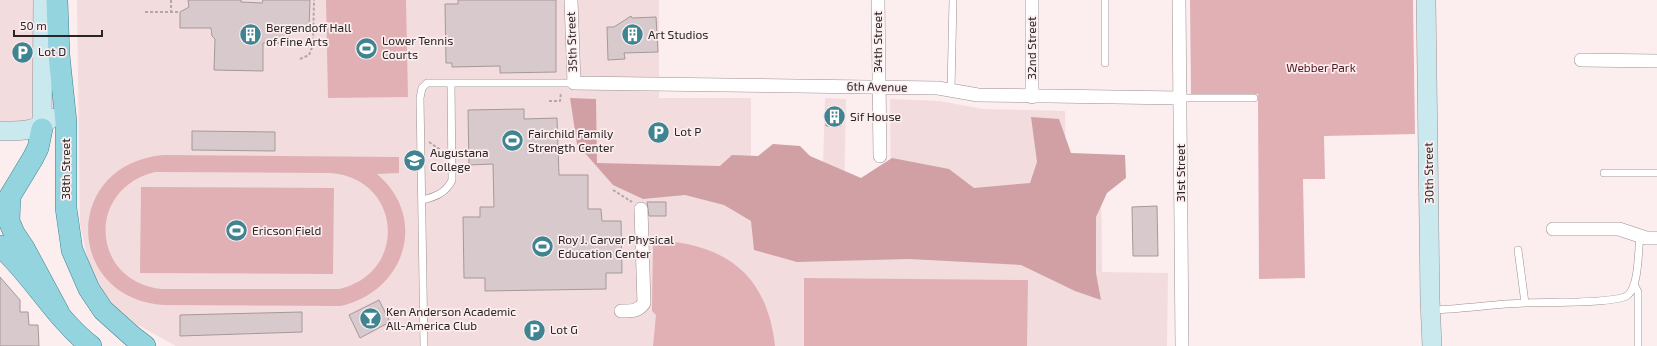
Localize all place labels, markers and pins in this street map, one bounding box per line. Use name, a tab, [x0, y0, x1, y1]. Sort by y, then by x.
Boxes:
place label: Bergendoff Hall of Fine Arts	[266, 20, 352, 48]
building icon: Bergendoff Hall of Fine Arts	[237, 22, 263, 48]
building icon: Art Studios	[619, 22, 645, 48]
place label: Art Studios	[648, 27, 708, 41]
place label: Lower Tennis Courts	[382, 33, 453, 61]
sports icon: Lower Tennis Courts	[354, 35, 380, 61]
parking icon: Lot D	[9, 39, 35, 65]
place label: Lot D	[38, 44, 66, 58]
building icon: Sif House	[821, 104, 847, 130]
place label: Sif House	[850, 109, 901, 123]
parking icon: Lot P	[646, 119, 672, 145]
place label: Lot P	[674, 124, 701, 138]
place label: Fairchild Family Strength Center	[528, 126, 614, 154]
sports icon: Fairchild Family Strength Center	[500, 128, 526, 154]
place label: Augustana College	[430, 145, 489, 173]
school or university icon: Augustana College	[402, 147, 428, 173]
sports icon: Ericson Field	[224, 218, 250, 244]
place label: Ericson Field	[252, 223, 321, 237]
place label: Roy J. Carver Physical Education Center	[558, 232, 674, 260]
sports icon: Roy J. Carver Physical Education Center	[530, 234, 556, 260]
place label: Ken Anderson Academic All-America Club	[386, 304, 516, 332]
bar icon: Ken Anderson Academic All-America Club	[357, 306, 383, 332]
parking icon: Lot G	[521, 317, 547, 343]
place label: Lot G	[550, 322, 578, 336]

